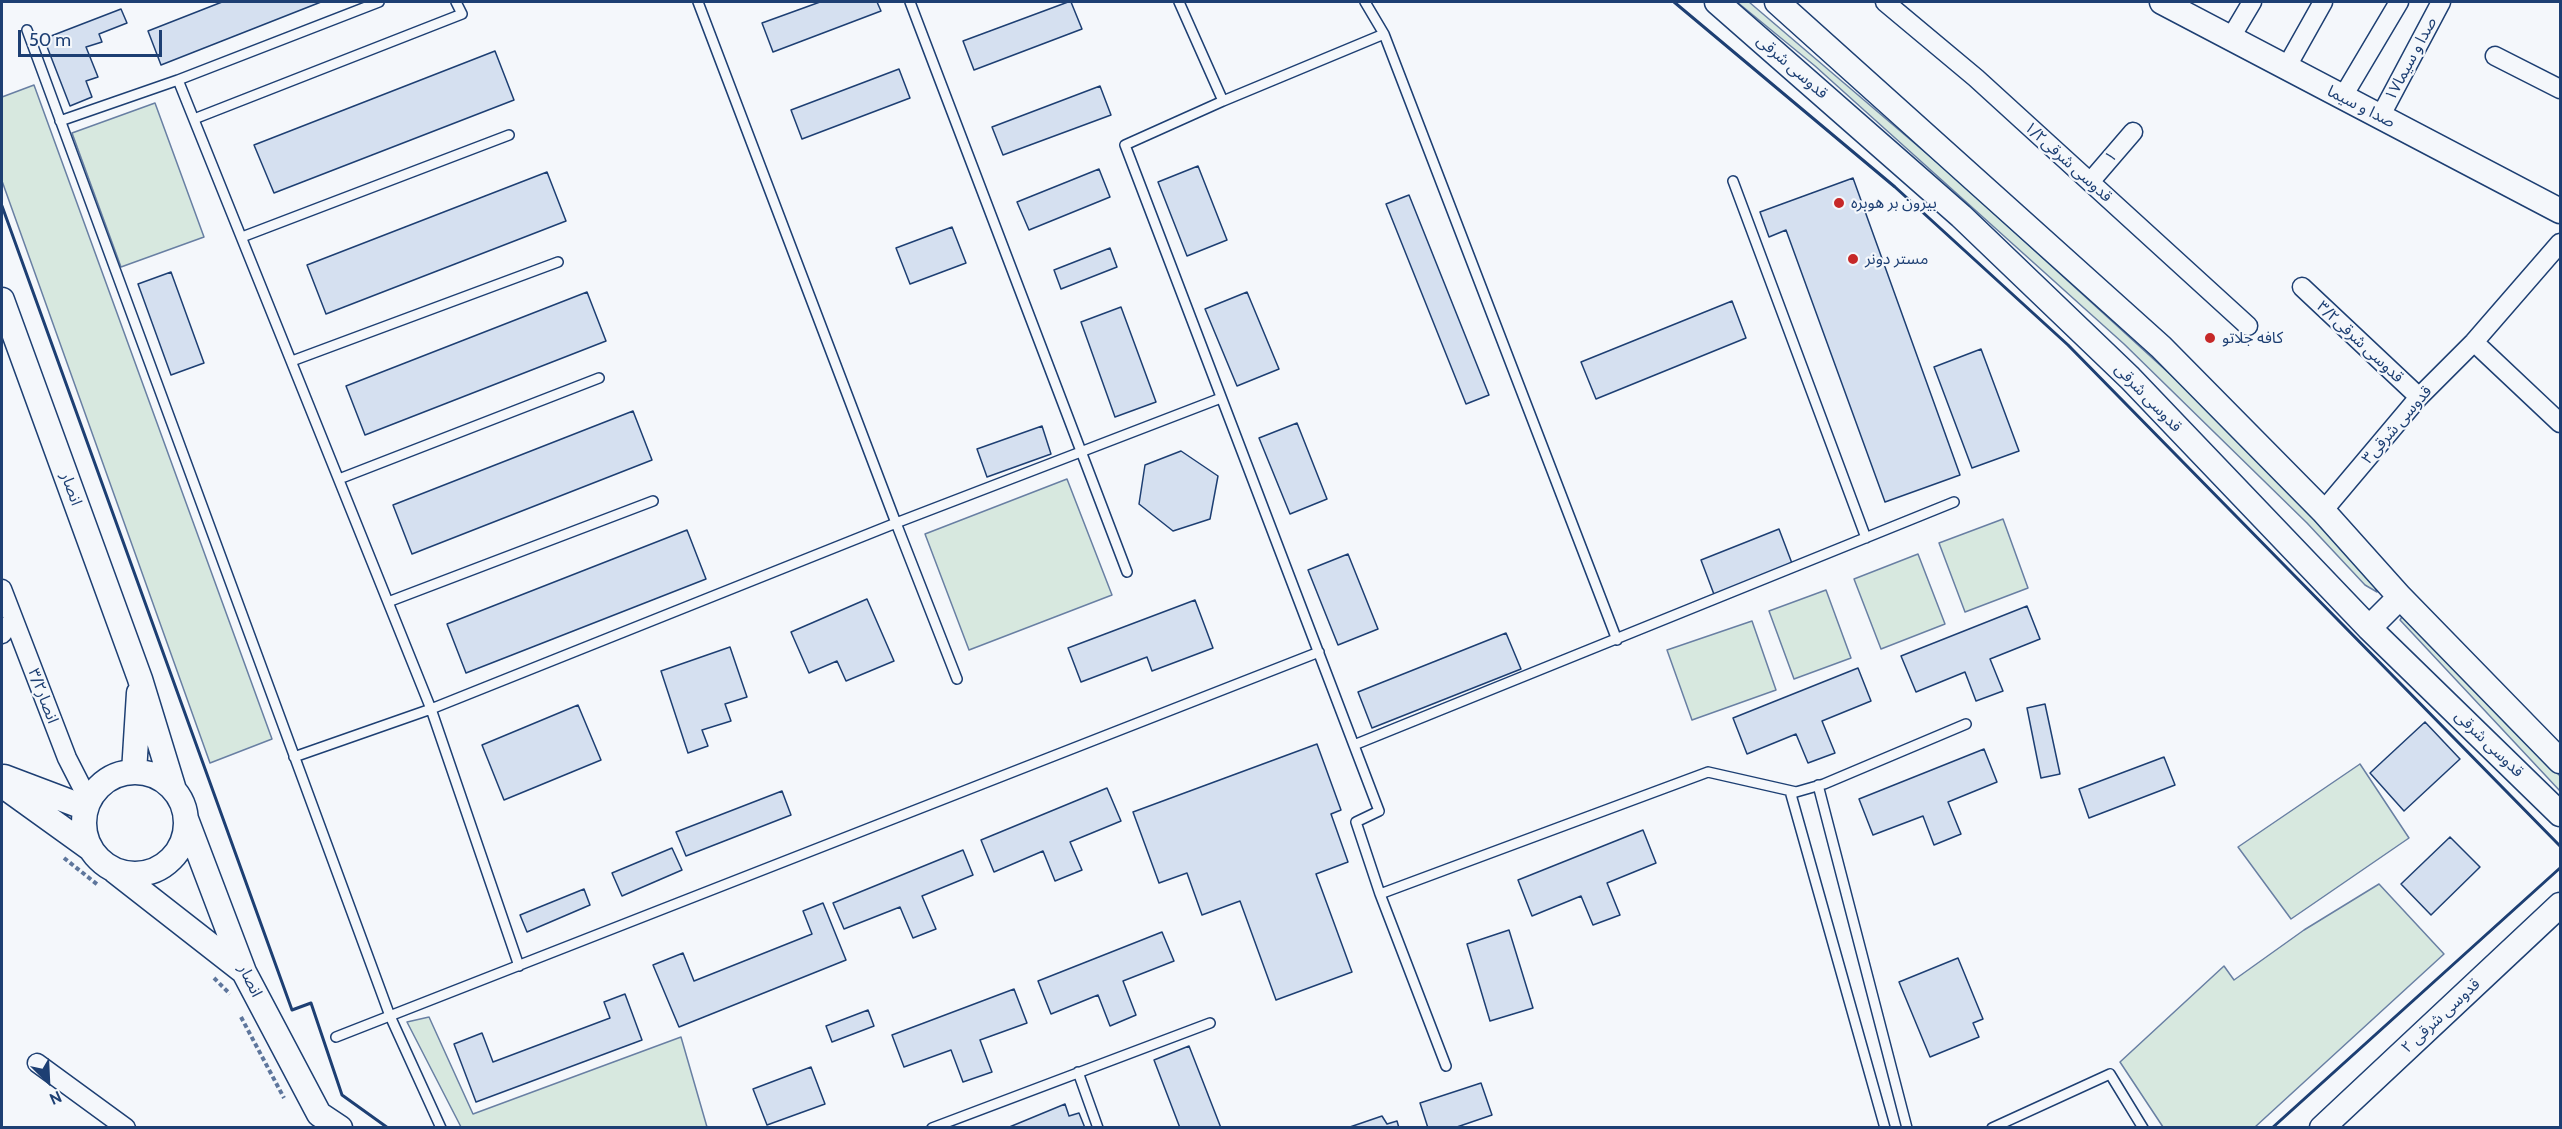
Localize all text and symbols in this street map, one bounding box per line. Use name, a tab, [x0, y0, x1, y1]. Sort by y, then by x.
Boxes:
street label: صدا و سیما۱۷	[2381, 14, 2441, 104]
scale bar	[21, 18, 165, 56]
text: 50 m	[29, 29, 71, 51]
street label: قدوسی شرقی	[1752, 31, 1832, 103]
street label: صدا و سیما	[2324, 82, 2398, 132]
street label: قدوسی شرقی۱/۲	[2020, 118, 2116, 206]
street label: ۱	[2101, 147, 2121, 167]
place label: بیرون بر هوبره	[1851, 193, 1937, 213]
marker: بیرون بر هوبره	[1832, 196, 1846, 210]
place label: مستر دونر	[1865, 249, 1928, 269]
marker: مستر دونر	[1846, 252, 1860, 266]
street label: قدوسی شرقی۳/۲	[2313, 297, 2407, 387]
place label: کافه جلاتو	[2222, 328, 2283, 348]
marker: کافه جلاتو	[2203, 331, 2217, 345]
street label: قدوسی شرقی	[2111, 360, 2185, 436]
street label: قدوسی شرقی۳	[2358, 382, 2436, 468]
street label: انصار	[56, 470, 86, 508]
street label: انصار۳/۲	[24, 666, 62, 726]
street label: قدوسی شرقی	[2451, 707, 2527, 781]
street label: انصار	[234, 962, 266, 1000]
street label: قدوسی شرقی ۲	[2398, 975, 2484, 1057]
north arrow	[18, 1051, 78, 1111]
text: N	[46, 1087, 65, 1109]

